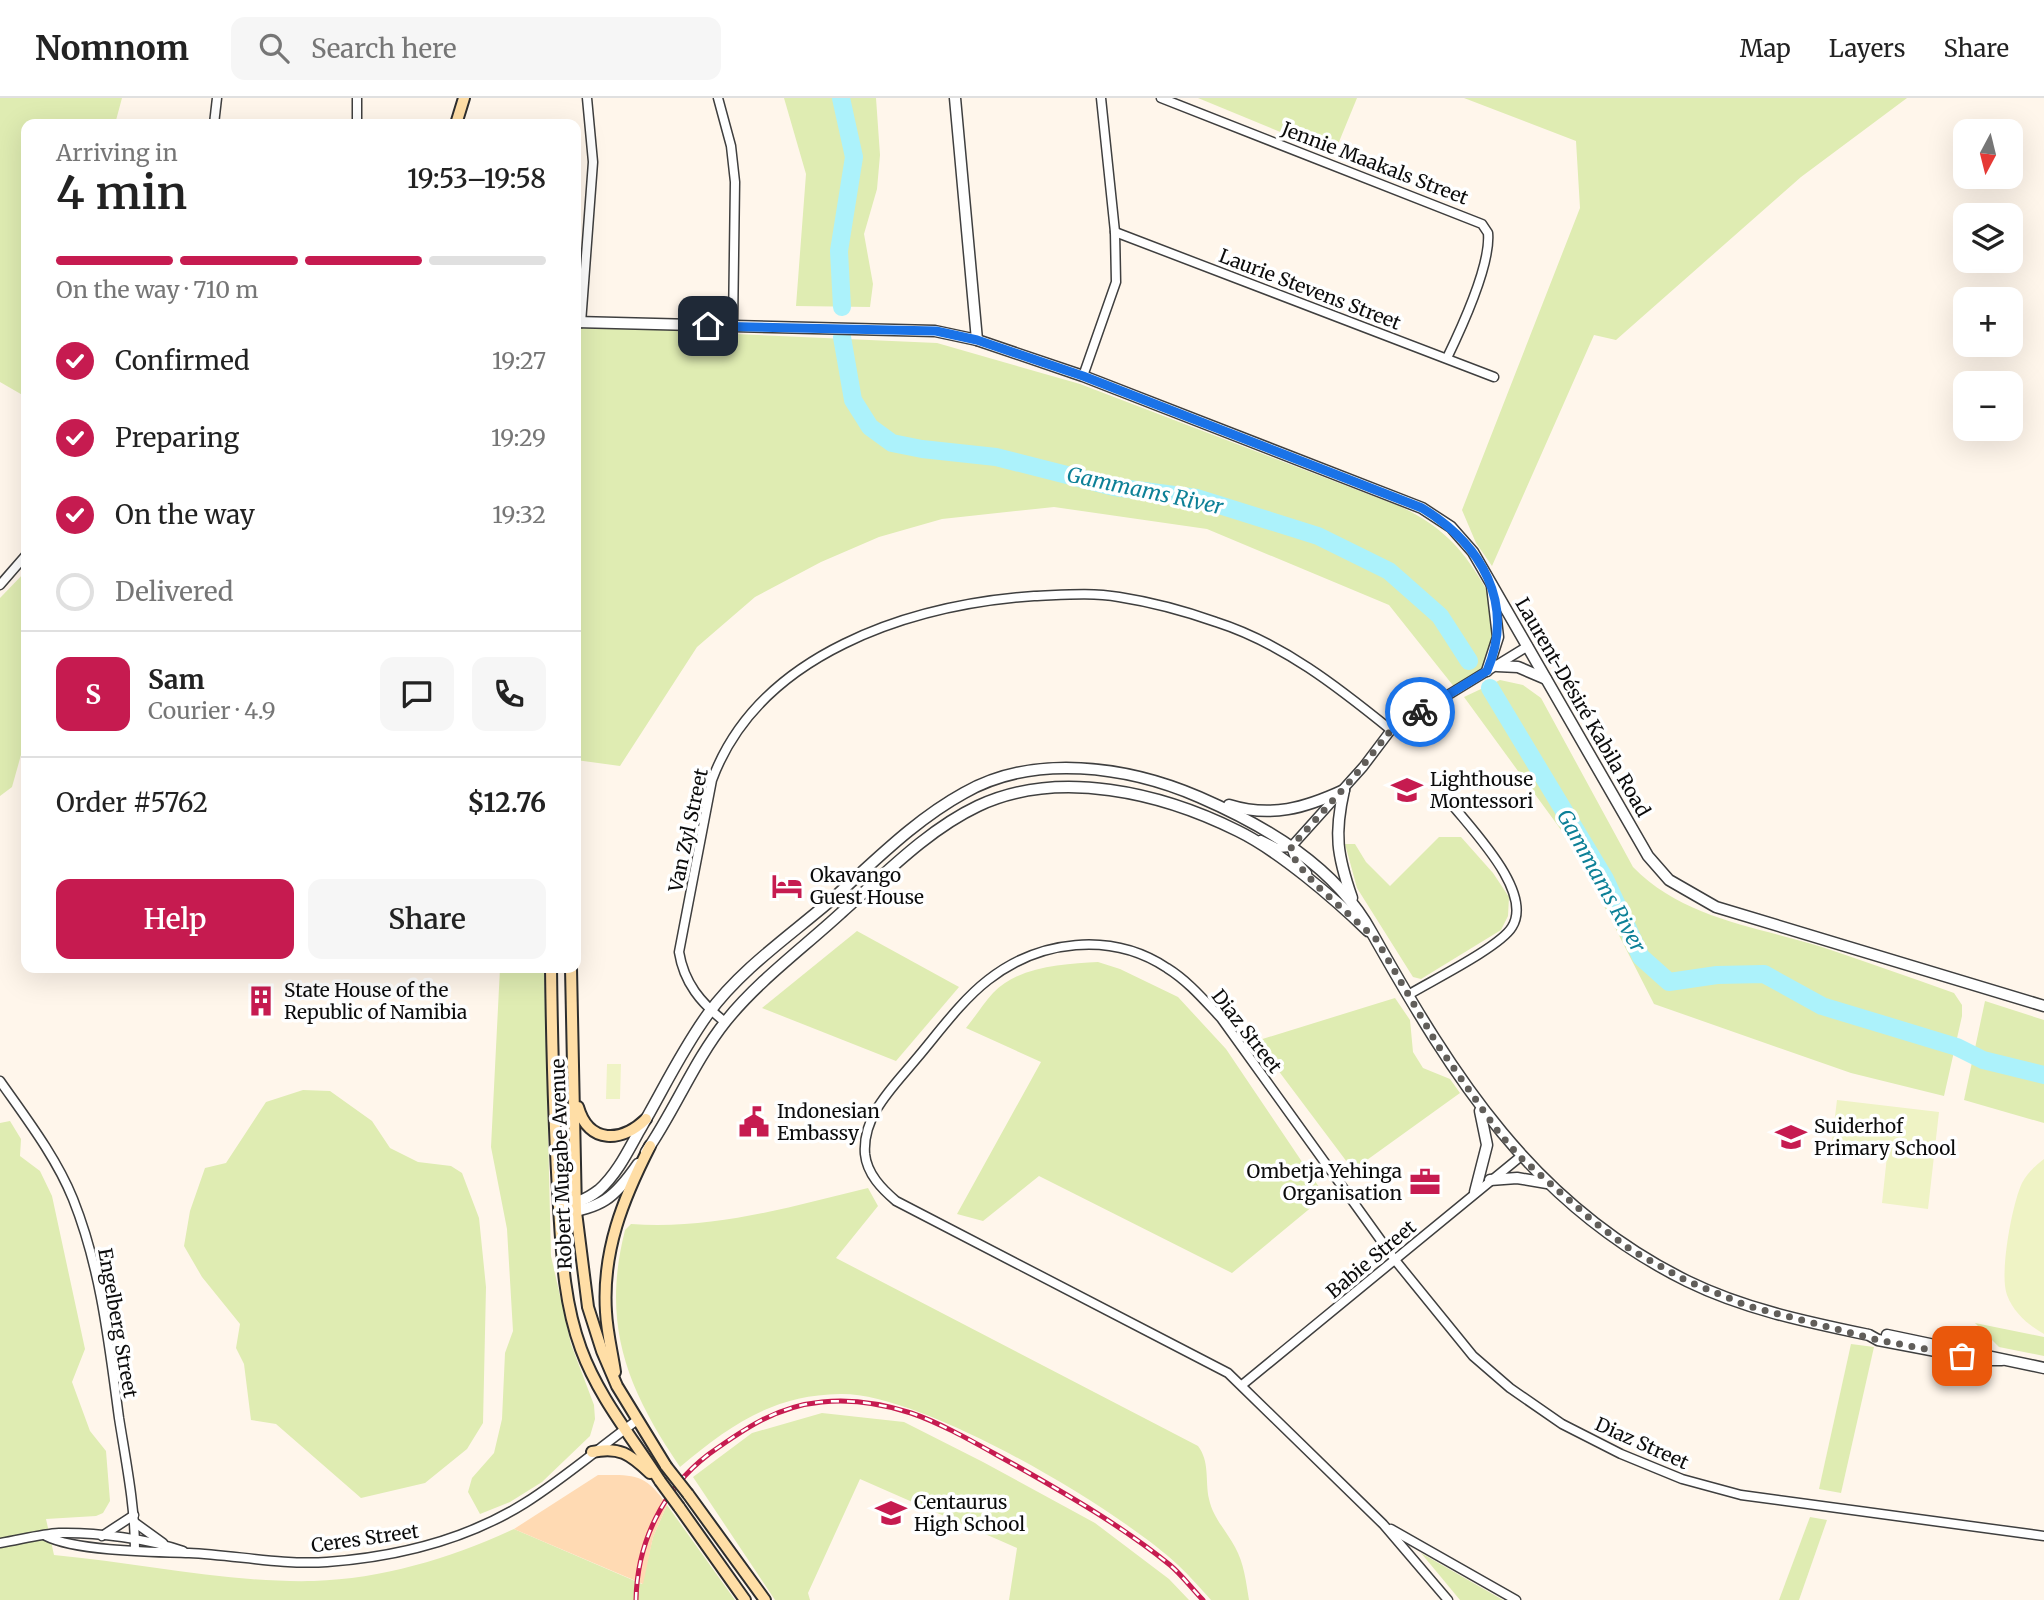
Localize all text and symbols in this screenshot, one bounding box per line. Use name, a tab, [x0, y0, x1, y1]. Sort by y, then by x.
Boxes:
search box	[231, 17, 721, 80]
text: Nomnom	[35, 28, 189, 69]
icon: search	[255, 29, 293, 67]
text: Search here	[311, 32, 457, 65]
text: Map	[1740, 33, 1791, 64]
text: Layers	[1829, 33, 1905, 64]
text: Share	[1943, 33, 2009, 64]
street label: Jennie Maakals Street	[1277, 116, 1472, 210]
north arrow	[1953, 119, 2023, 189]
map controls	[1953, 119, 2023, 441]
text: Arriving in	[56, 138, 178, 167]
text: 19:53–19:58	[407, 162, 546, 195]
text: 4 min	[56, 164, 187, 222]
button: layers	[1953, 203, 2023, 273]
street label: Laurie Stevens Street	[1216, 243, 1405, 335]
text: On the way · 710 m	[56, 275, 258, 304]
button: +	[1953, 287, 2023, 357]
pin	[678, 296, 738, 356]
icon: home	[689, 307, 727, 345]
icon: check	[56, 342, 94, 380]
text: Confirmed	[115, 344, 250, 377]
text: 19:27	[492, 346, 546, 375]
button: −	[1953, 371, 2023, 441]
icon: check	[56, 419, 94, 457]
text: Preparing	[115, 421, 239, 454]
text: 19:29	[491, 423, 546, 452]
water label: Gammams River	[1064, 461, 1226, 520]
icon: check	[56, 496, 94, 534]
text: On the way	[115, 498, 255, 531]
text: 19:32	[492, 500, 546, 529]
text: Delivered	[115, 575, 234, 608]
street label: Laurent-Désiré Kabila Road	[1510, 593, 1656, 821]
button: chat	[380, 657, 454, 731]
button: phone	[472, 657, 546, 731]
text: Sam	[148, 663, 205, 696]
courier	[1385, 677, 1455, 747]
text: S	[85, 678, 101, 711]
icon: bike	[1401, 693, 1439, 731]
text: Courier · 4.9	[148, 696, 276, 725]
street label: Van Zyl Street	[663, 765, 713, 895]
place label: Lighthouse Montessori	[1430, 767, 1534, 813]
school or university icon: Lighthouse Montessori	[1390, 773, 1424, 807]
text: Order #5762	[56, 786, 208, 819]
text: $12.76	[467, 786, 546, 819]
water label: Gammams River	[1551, 805, 1652, 957]
place label: Okavango Guest House	[810, 863, 924, 909]
hotel icon: Okavango Guest House	[770, 869, 804, 903]
button: Help	[56, 879, 294, 959]
button: Share	[308, 879, 546, 959]
place label: State House of the Republic of Namibia	[284, 978, 467, 1024]
building icon: State House of the Republic of Namibia	[244, 984, 278, 1018]
street label: Diaz Street	[1207, 984, 1288, 1078]
street label: Robert Mugabe Avenue	[545, 1058, 577, 1270]
place label: Indonesian Embassy	[777, 1099, 880, 1145]
public building icon: Indonesian Embassy	[737, 1105, 771, 1139]
place label: Suiderhof Primary School	[1814, 1114, 1956, 1160]
school or university icon: Suiderhof Primary School	[1774, 1120, 1808, 1154]
place label: Ombetja Yehinga Organisation	[1247, 1159, 1402, 1205]
office icon: Ombetja Yehinga Organisation	[1408, 1165, 1442, 1199]
street label: Babie Street	[1321, 1214, 1421, 1303]
street label: Engelberg Street	[93, 1246, 143, 1400]
pin	[1932, 1326, 1992, 1386]
icon: bag	[1943, 1337, 1981, 1375]
street label: Diaz Street	[1592, 1412, 1693, 1474]
place label: Centaurus High School	[914, 1490, 1025, 1536]
school or university icon: Centaurus High School	[874, 1496, 908, 1530]
street label: Ceres Street	[310, 1518, 421, 1557]

